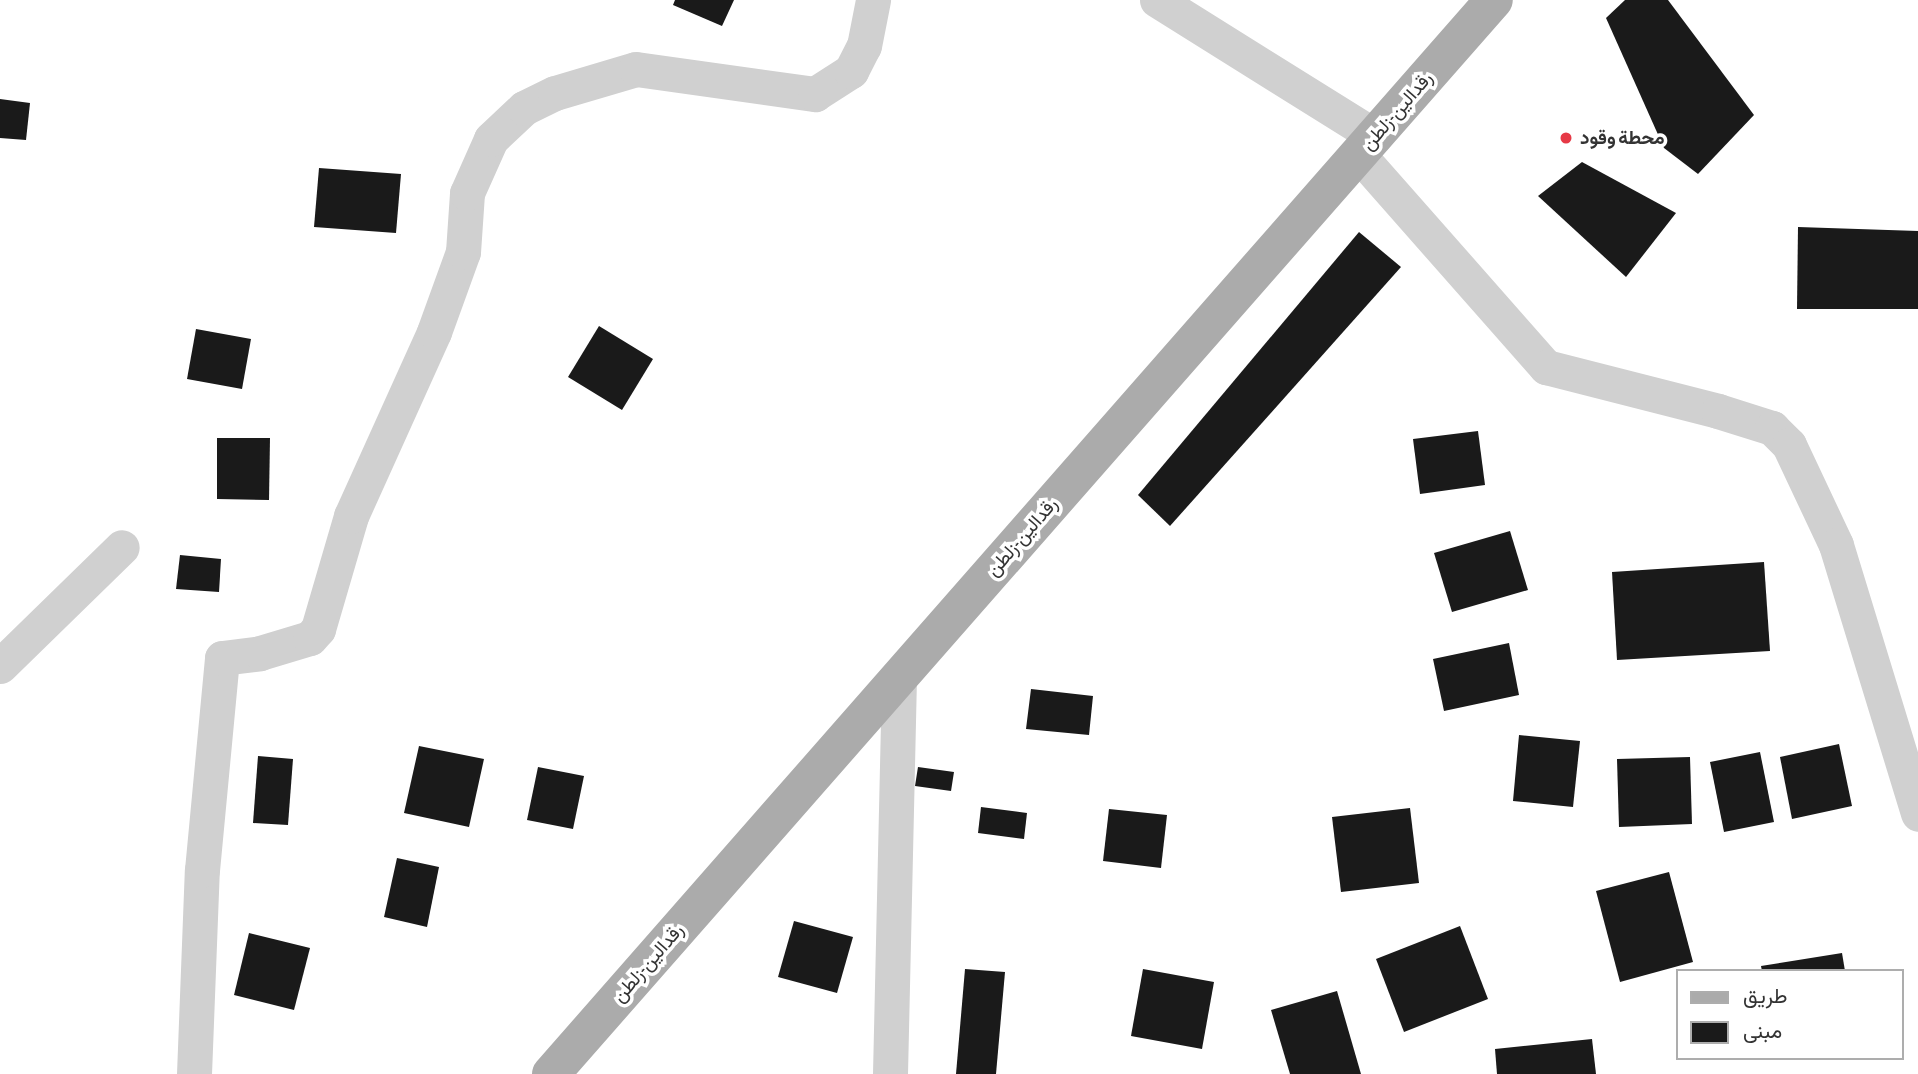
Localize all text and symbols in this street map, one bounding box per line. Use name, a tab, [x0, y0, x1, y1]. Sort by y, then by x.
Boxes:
street label: رقدالين-زلطن	[1357, 67, 1437, 155]
place label: محطة وقود	[1580, 127, 1665, 149]
marker: محطة وقود	[1558, 130, 1574, 146]
street label: رقدالين-زلطن	[982, 493, 1062, 581]
street label: رقدالين-زلطن	[608, 919, 688, 1007]
legend	[1676, 969, 1904, 1060]
text: طريق	[1743, 983, 1788, 1007]
text: مبنى	[1743, 1018, 1782, 1042]

